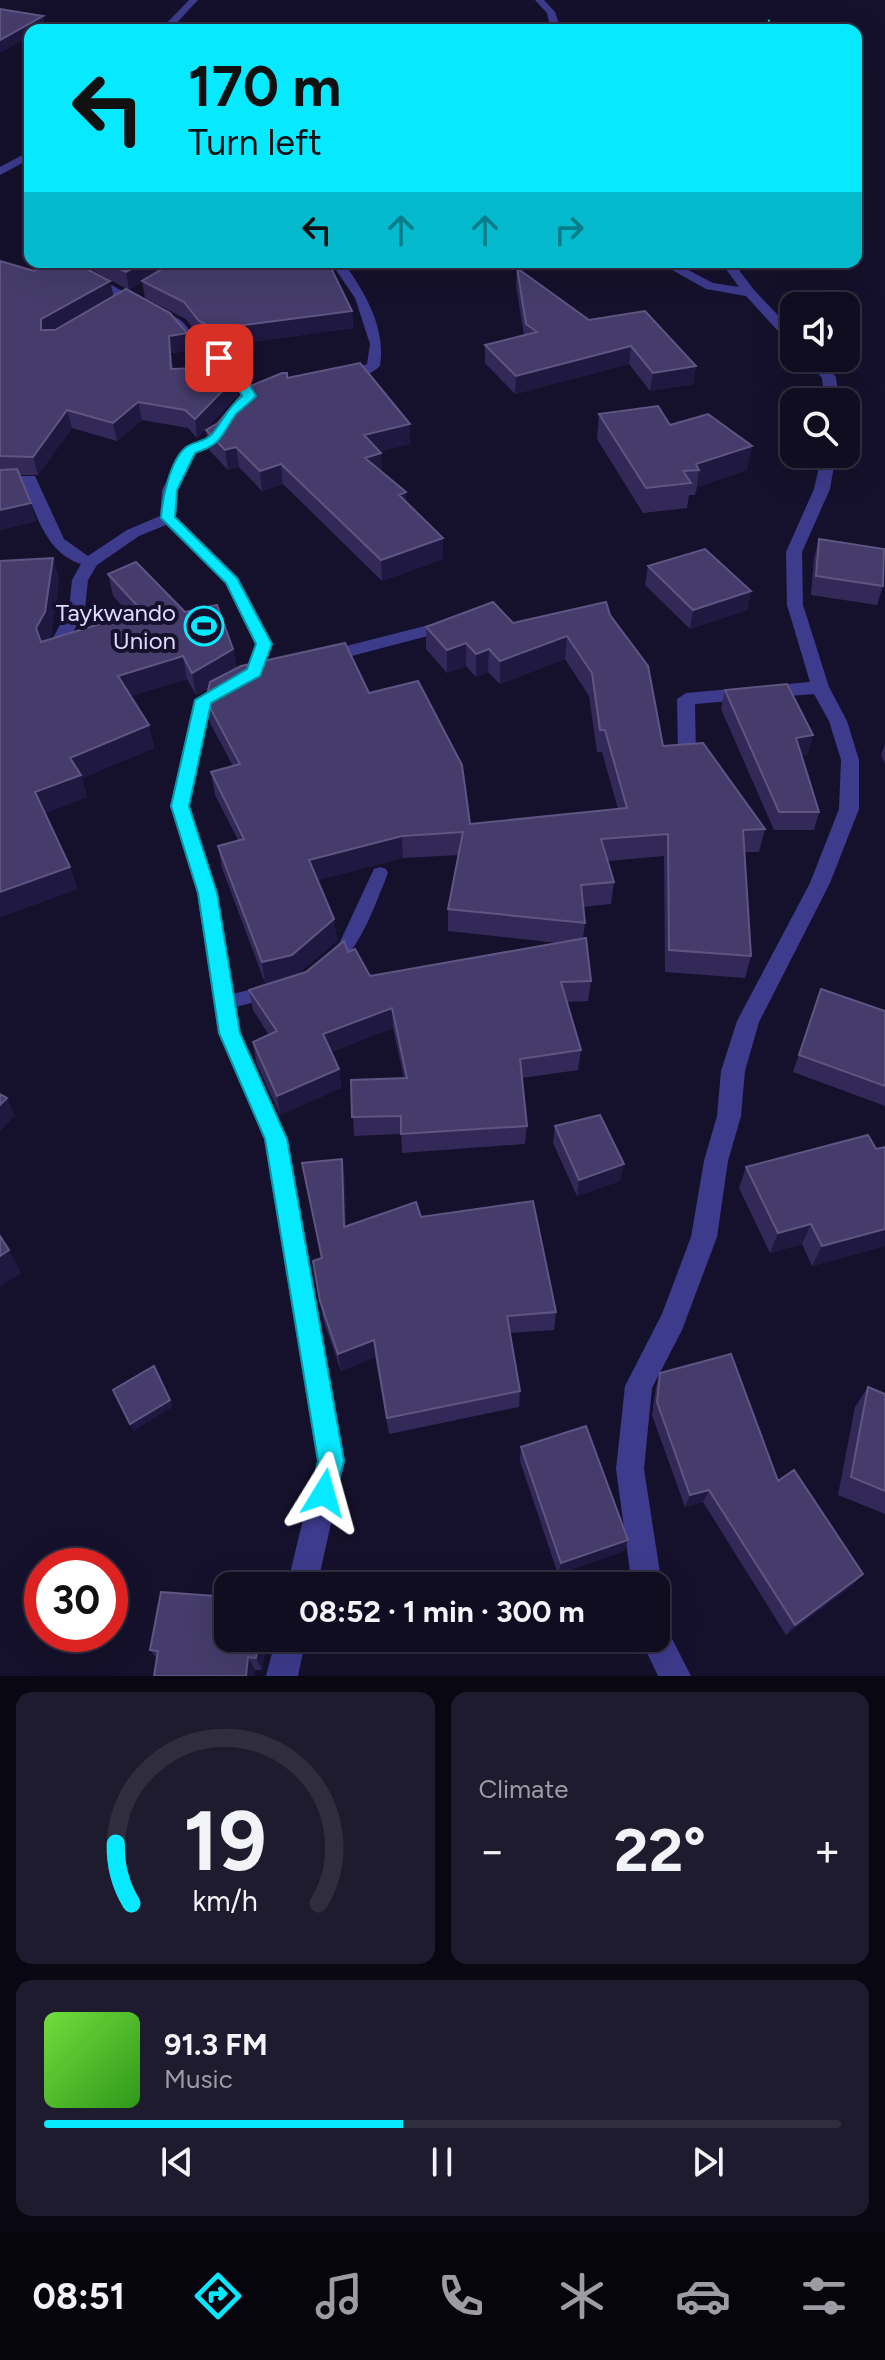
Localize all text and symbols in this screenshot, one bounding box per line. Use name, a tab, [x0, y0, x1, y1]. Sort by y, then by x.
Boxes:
text: 170 m	[188, 53, 341, 120]
icon: left	[56, 56, 160, 160]
text: Turn left	[188, 121, 322, 164]
icon: left	[295, 208, 339, 252]
icon: ahead	[379, 208, 423, 252]
icon: ahead	[463, 208, 507, 252]
icon: right	[547, 208, 591, 252]
map controls	[780, 292, 860, 468]
button: sound	[780, 292, 860, 372]
pin	[185, 324, 253, 392]
icon: arrive	[197, 336, 241, 380]
button: search	[780, 388, 860, 468]
place label: Taykwando Union	[56, 598, 176, 655]
sports icon: Taykwando Union	[183, 605, 225, 647]
position arrow	[282, 1451, 366, 1535]
speed limit sign: 30	[24, 1548, 128, 1652]
text: 08:52 · 1 min · 300 m	[299, 1593, 585, 1630]
text: Climate	[479, 1773, 568, 1805]
text: 19	[184, 1791, 267, 1891]
text: 22°	[614, 1814, 706, 1886]
text: −	[479, 1824, 506, 1877]
text: +	[814, 1824, 841, 1877]
text: km/h	[193, 1884, 258, 1918]
text: 91.3 FM	[164, 2026, 268, 2063]
text: Music	[164, 2063, 233, 2095]
icon: previous	[155, 2140, 199, 2184]
icon: pause	[420, 2140, 464, 2184]
icon: next	[686, 2140, 730, 2184]
icon: directions	[190, 2268, 246, 2324]
icon: music	[311, 2268, 367, 2324]
icon: phone	[433, 2268, 489, 2324]
icon: climate	[554, 2268, 610, 2324]
icon: car	[675, 2268, 731, 2324]
icon: filters	[796, 2268, 852, 2324]
text: 08:51	[33, 2275, 125, 2318]

